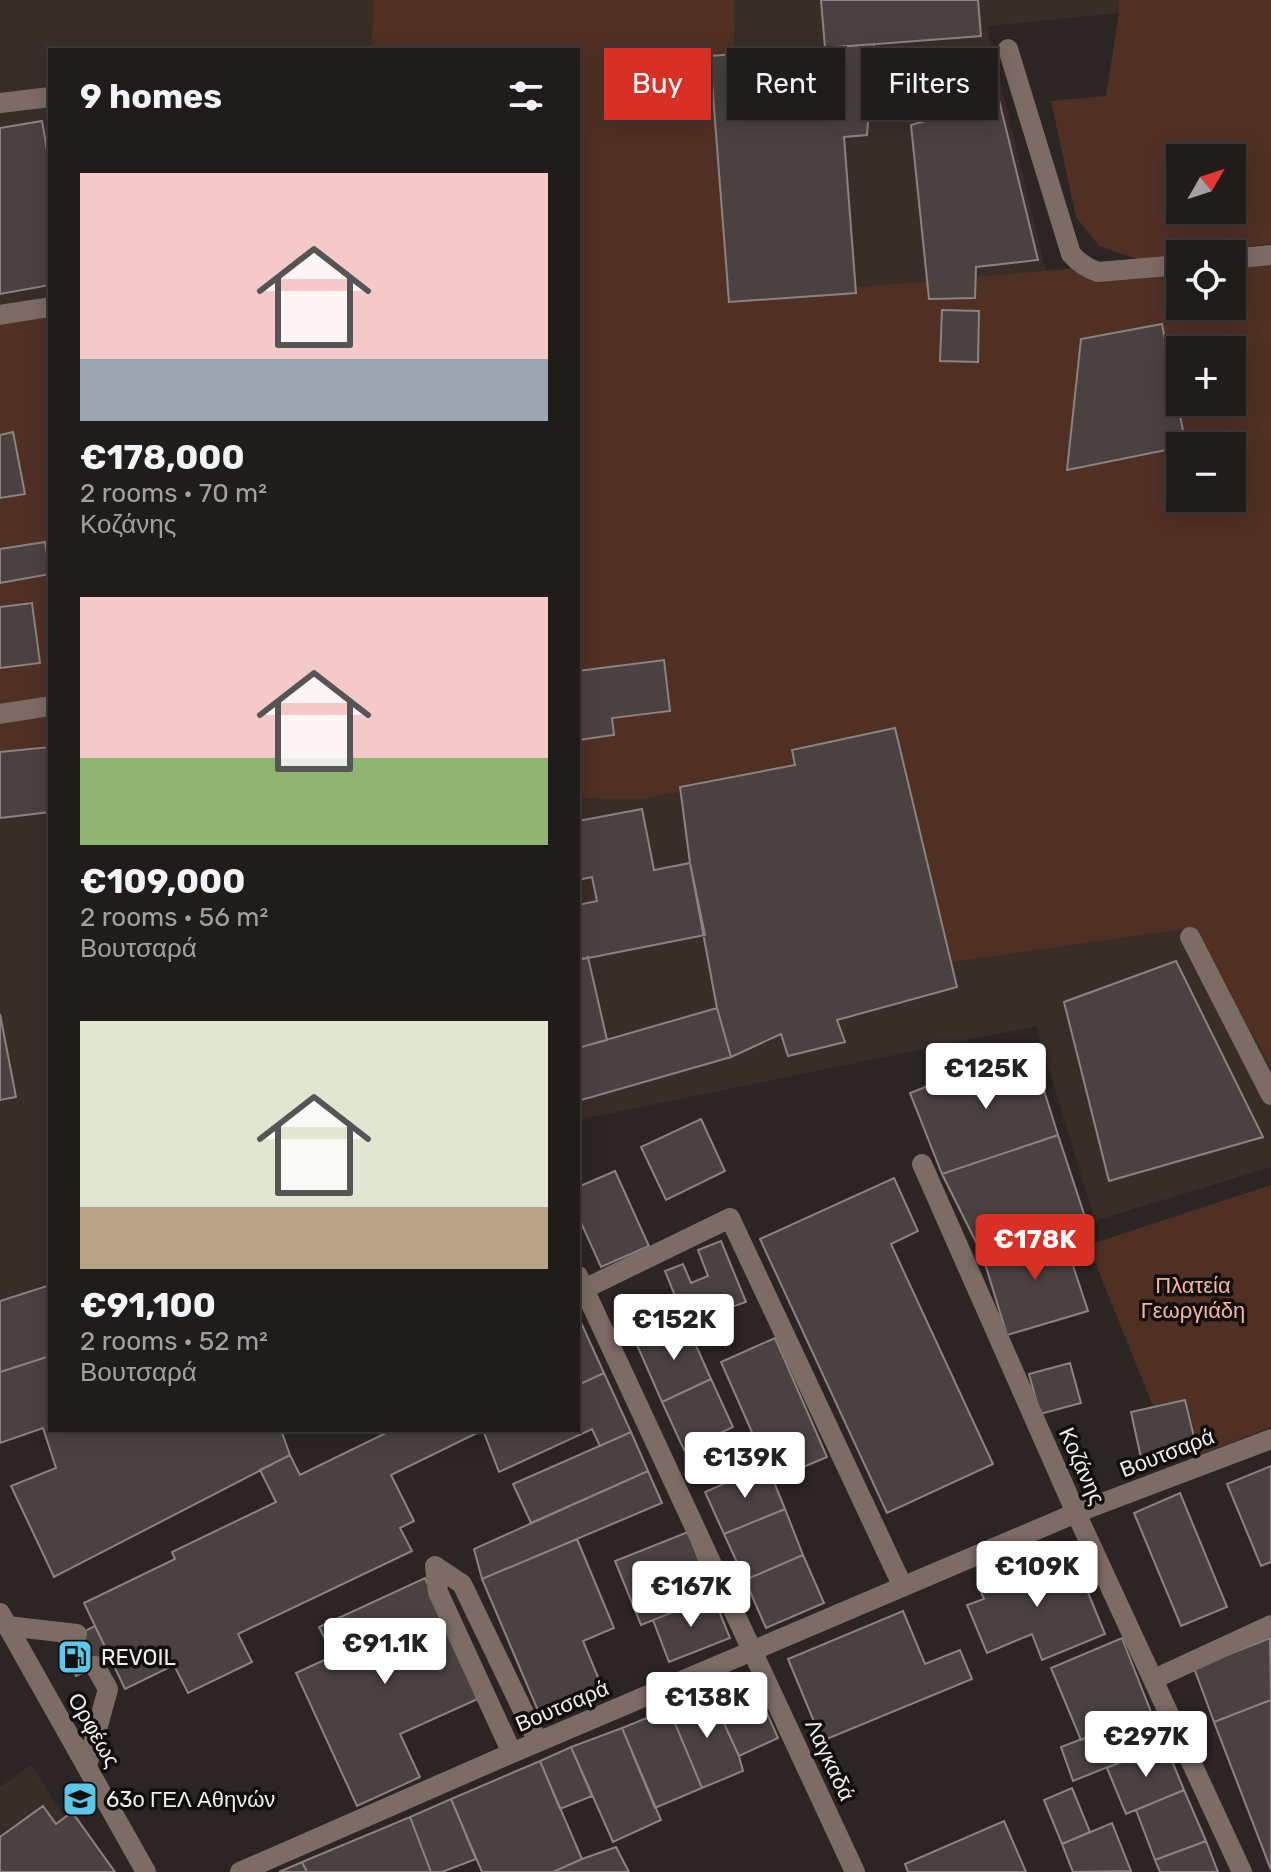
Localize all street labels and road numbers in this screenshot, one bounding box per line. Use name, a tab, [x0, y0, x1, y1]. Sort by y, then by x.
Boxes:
street label: Κοζάνης	[1053, 1423, 1111, 1509]
street label: Βουτσαρά	[1116, 1423, 1218, 1483]
street label: Βουτσαρά	[511, 1674, 613, 1738]
street label: Ορφέως	[62, 1688, 126, 1772]
street label: Λαγκαδά	[799, 1715, 861, 1805]

